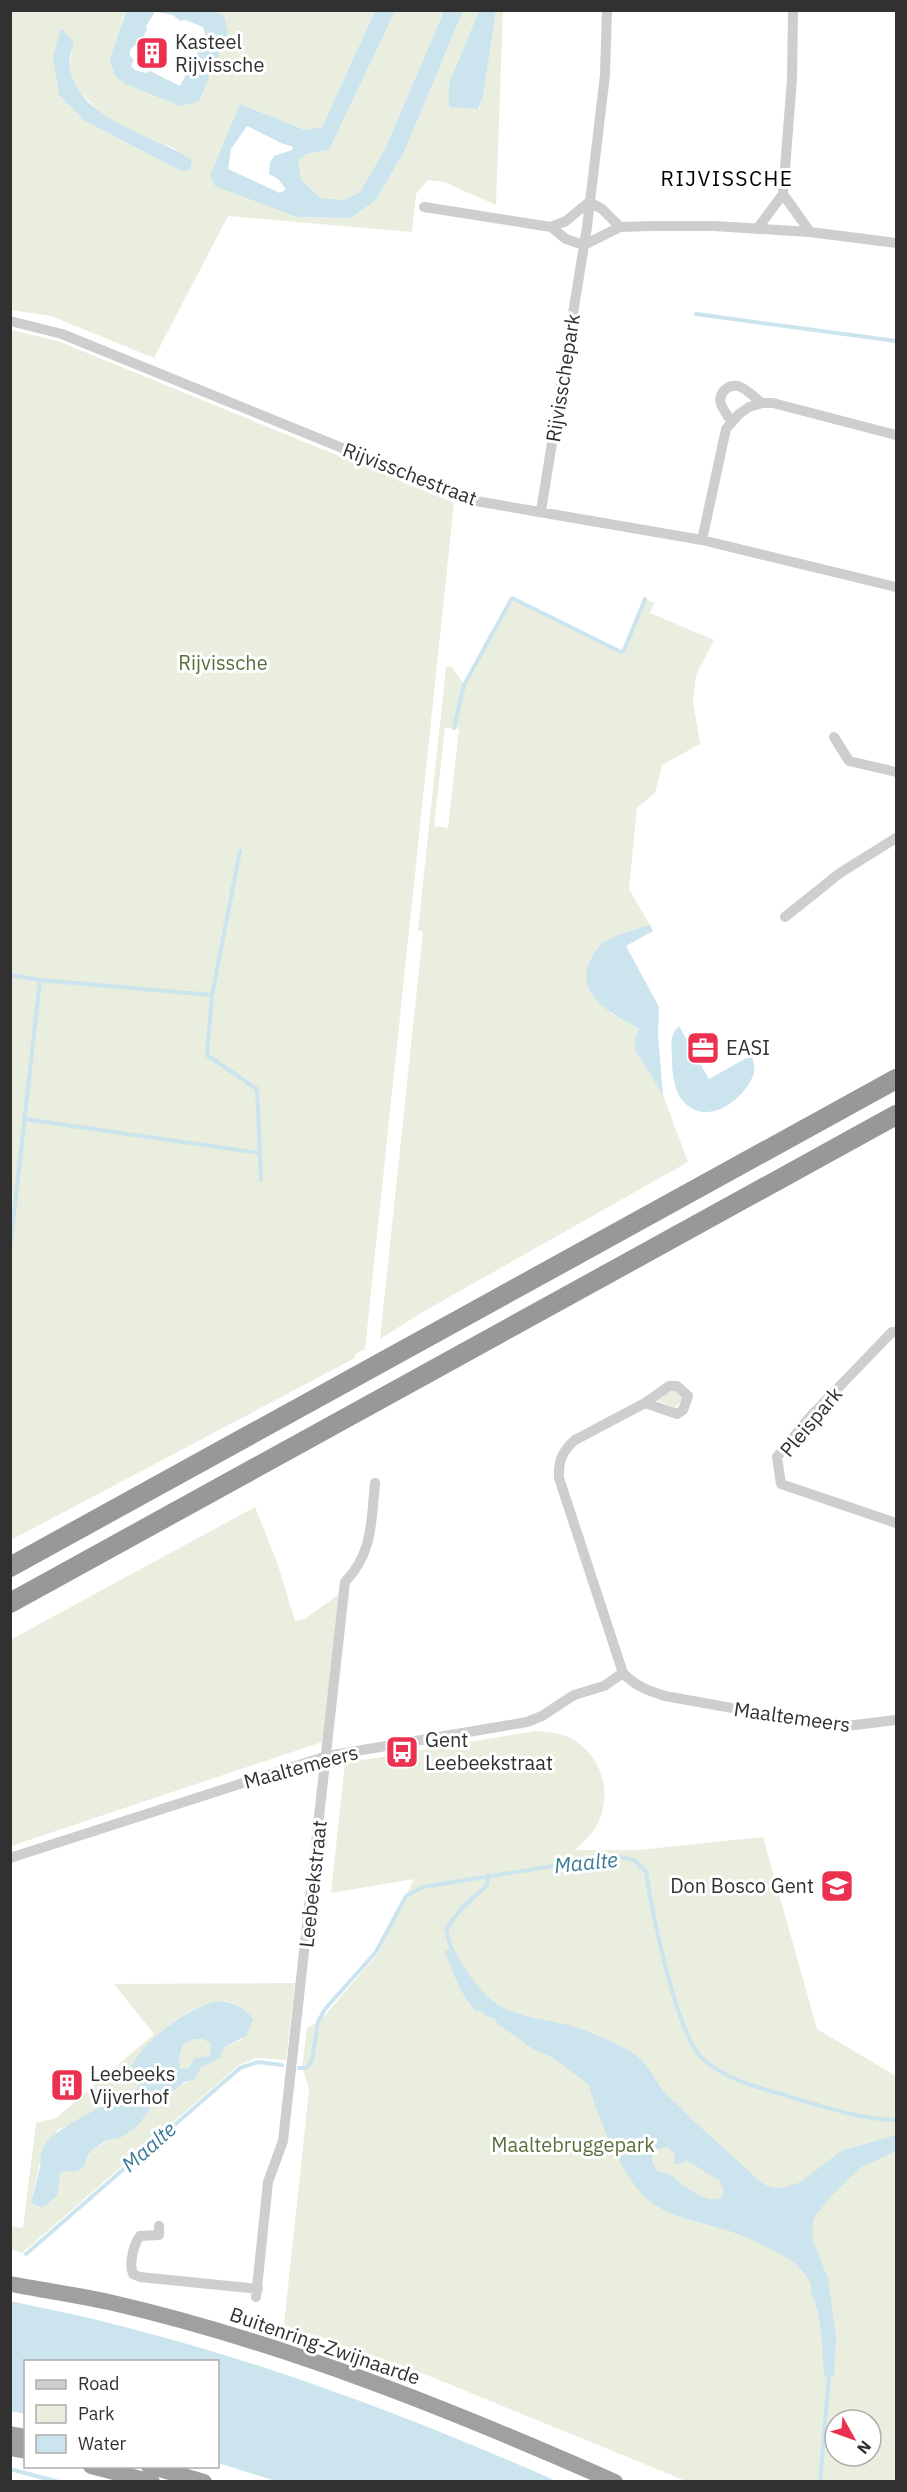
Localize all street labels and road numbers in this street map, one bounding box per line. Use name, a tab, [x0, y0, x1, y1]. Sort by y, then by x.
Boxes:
street label: Rijvisschepark	[539, 311, 586, 444]
street label: Rijvisschestraat	[339, 436, 481, 512]
street label: Pleispark	[773, 1381, 848, 1462]
street label: Maaltemeers	[732, 1695, 852, 1738]
street label: Maaltemeers	[241, 1738, 361, 1795]
street label: Leebeekstraat	[292, 1819, 333, 1949]
street label: Buitenring-Zwijnaarde	[226, 2300, 424, 2391]

